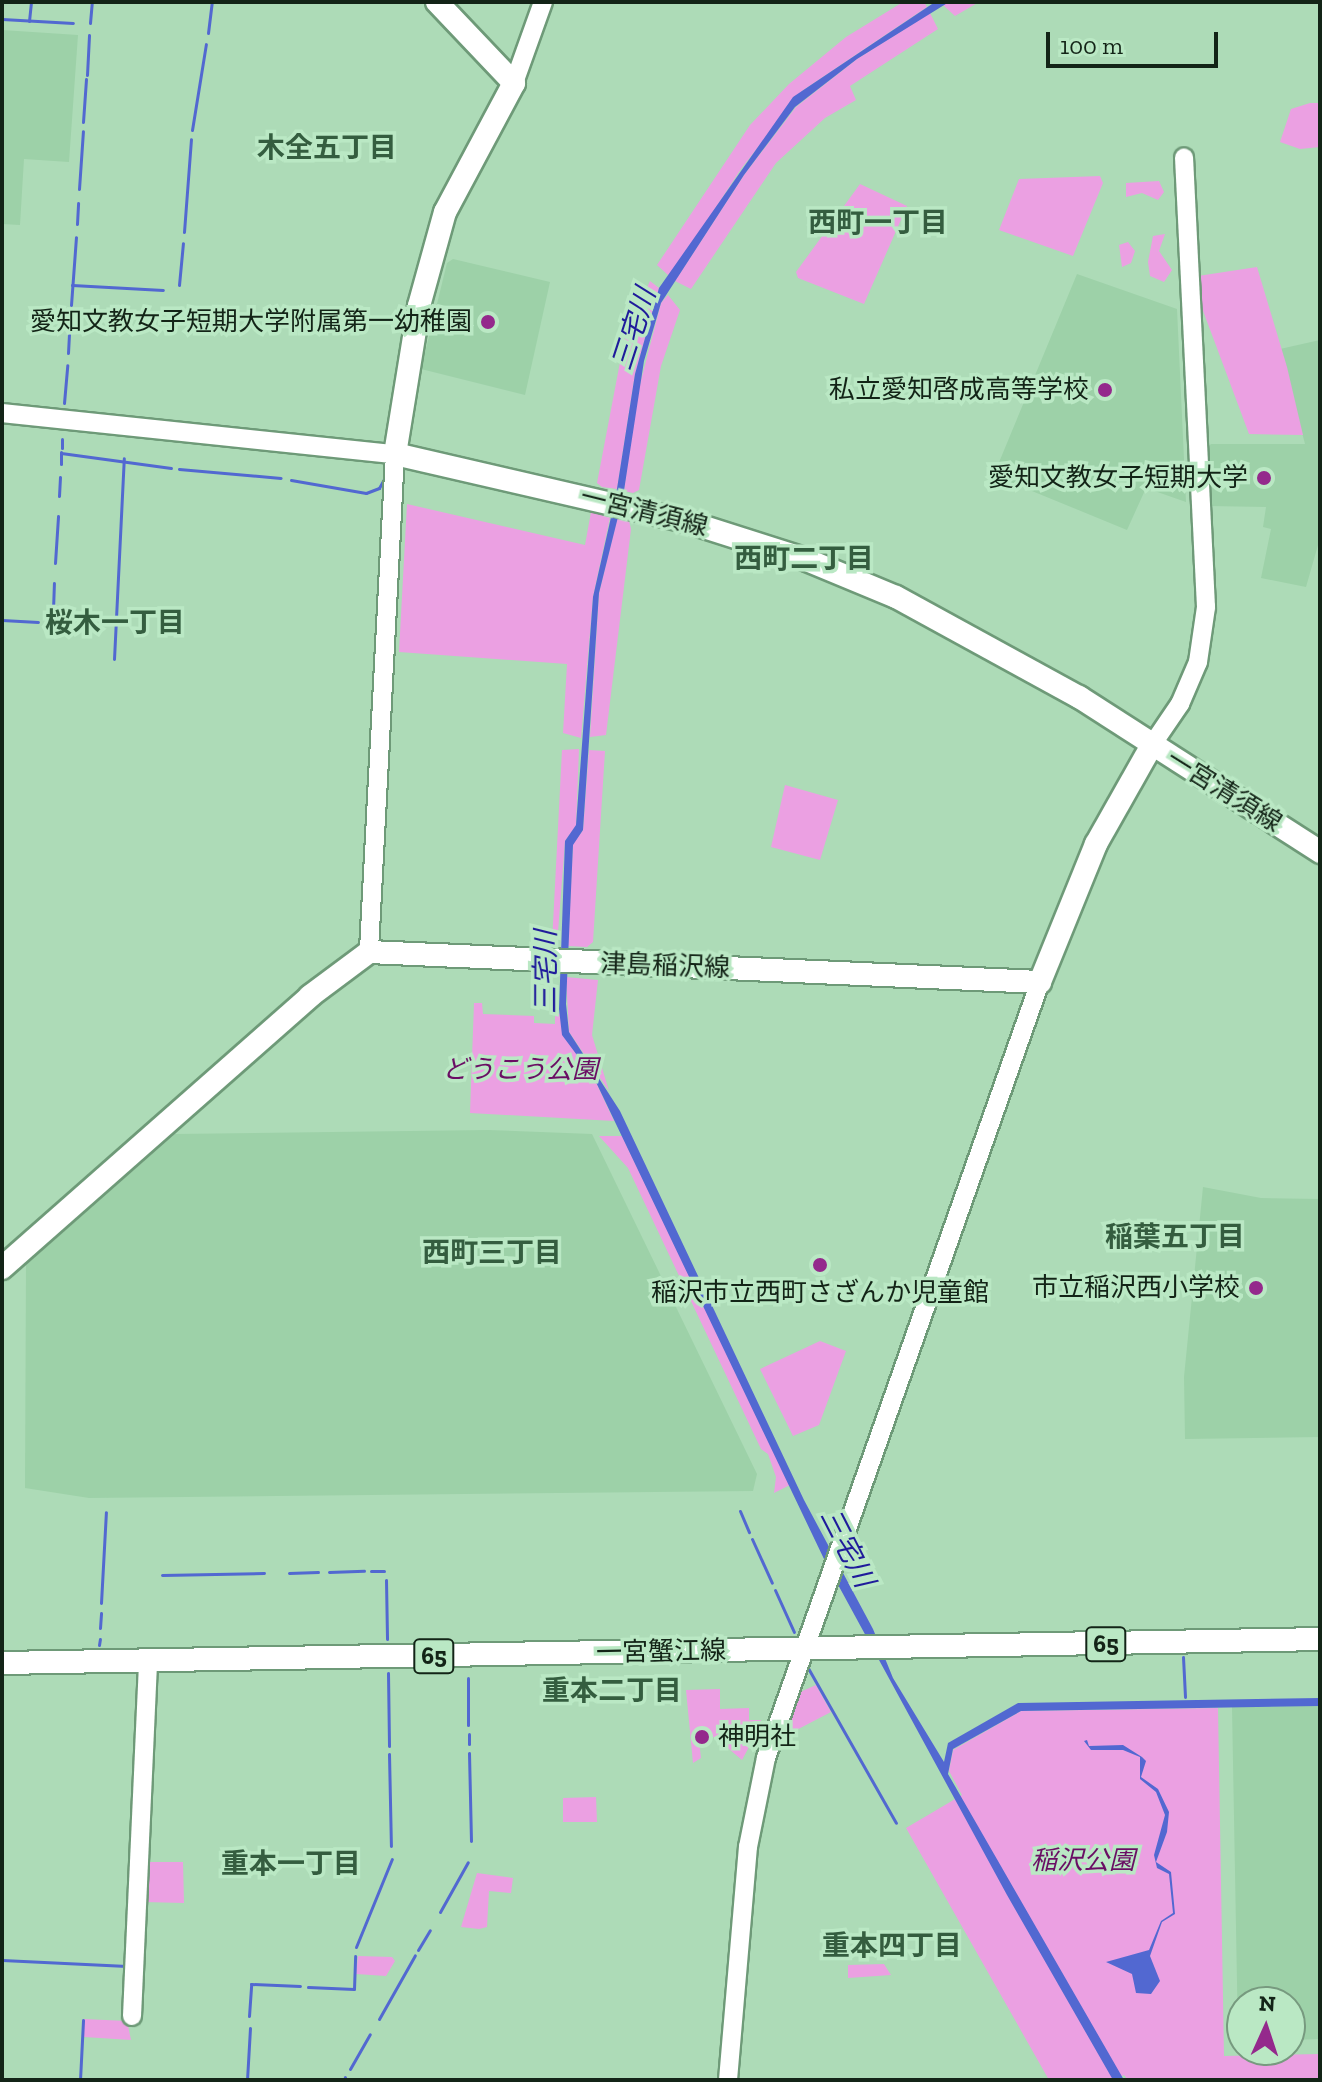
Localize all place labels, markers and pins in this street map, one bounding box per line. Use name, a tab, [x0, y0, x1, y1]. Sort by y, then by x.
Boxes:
place label: 愛知文教女子短期大学附属第一幼稚園	[30, 306, 472, 338]
marker: 愛知文教女子短期大学附属第一幼稚園	[479, 313, 497, 331]
place label: 私立愛知啓成高等学校	[829, 374, 1089, 406]
marker: 私立愛知啓成高等学校	[1096, 381, 1114, 399]
place label: 愛知文教女子短期大学	[988, 462, 1248, 494]
marker: 愛知文教女子短期大学	[1255, 469, 1273, 487]
marker: 稲沢市立西町さざんか児童館	[811, 1256, 829, 1274]
place label: 市立稲沢西小学校	[1032, 1272, 1240, 1304]
place label: 稲沢市立西町さざんか児童館	[651, 1277, 989, 1309]
marker: 市立稲沢西小学校	[1247, 1279, 1265, 1297]
place label: 神明社	[718, 1721, 796, 1753]
marker: 神明社	[693, 1728, 711, 1746]

